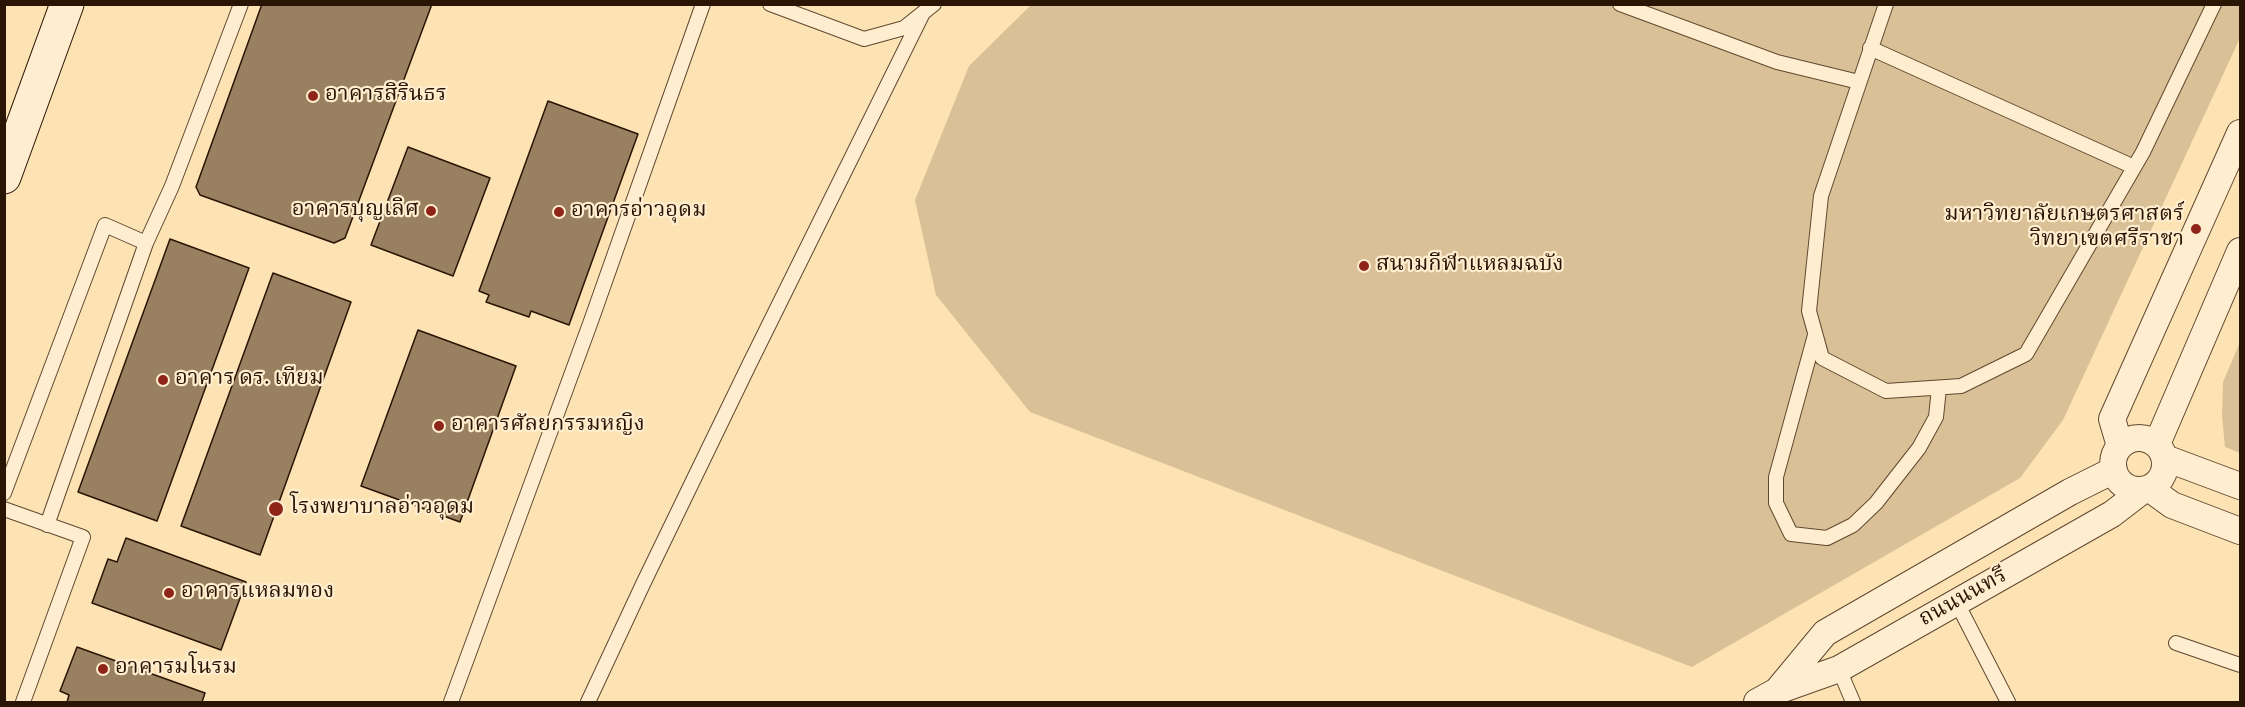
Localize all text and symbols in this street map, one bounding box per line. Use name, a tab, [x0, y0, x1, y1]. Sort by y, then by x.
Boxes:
place label: อาคารสิรินธร	[325, 83, 447, 109]
marker: อาคารสิรินธร	[306, 89, 320, 103]
place label: อาคารบุญเลิศ	[292, 198, 419, 224]
place label: อาคารอ่าวอุดม	[571, 199, 707, 225]
place label: มหาวิทยาลัยเกษตรศาสตร์ วิทยาเขตศรีราชา	[1944, 203, 2184, 254]
marker: อาคารบุญเลิศ	[424, 204, 438, 218]
marker: อาคารอ่าวอุดม	[552, 205, 566, 219]
marker: มหาวิทยาลัยเกษตรศาสตร์ วิทยาเขตศรีราชา	[2189, 222, 2203, 236]
place label: สนามกีฬาแหลมฉบัง	[1376, 253, 1563, 279]
marker: สนามกีฬาแหลมฉบัง	[1357, 259, 1371, 273]
place label: อาคาร ดร. เทียม	[175, 367, 324, 393]
marker: อาคาร ดร. เทียม	[156, 373, 170, 387]
place label: อาคารศัลยกรรมหญิง	[451, 413, 645, 439]
marker: อาคารศัลยกรรมหญิง	[432, 419, 446, 433]
place label: โรงพยาบาลอ่าวอุดม	[290, 496, 474, 522]
marker: โรงพยาบาลอ่าวอุดม	[267, 500, 285, 518]
street label: ถนนนนทรี	[1915, 564, 2013, 634]
place label: อาคารแหลมทอง	[181, 580, 334, 606]
marker: อาคารแหลมทอง	[162, 586, 176, 600]
place label: อาคารมโนรม	[115, 656, 237, 682]
marker: อาคารมโนรม	[96, 662, 110, 676]

